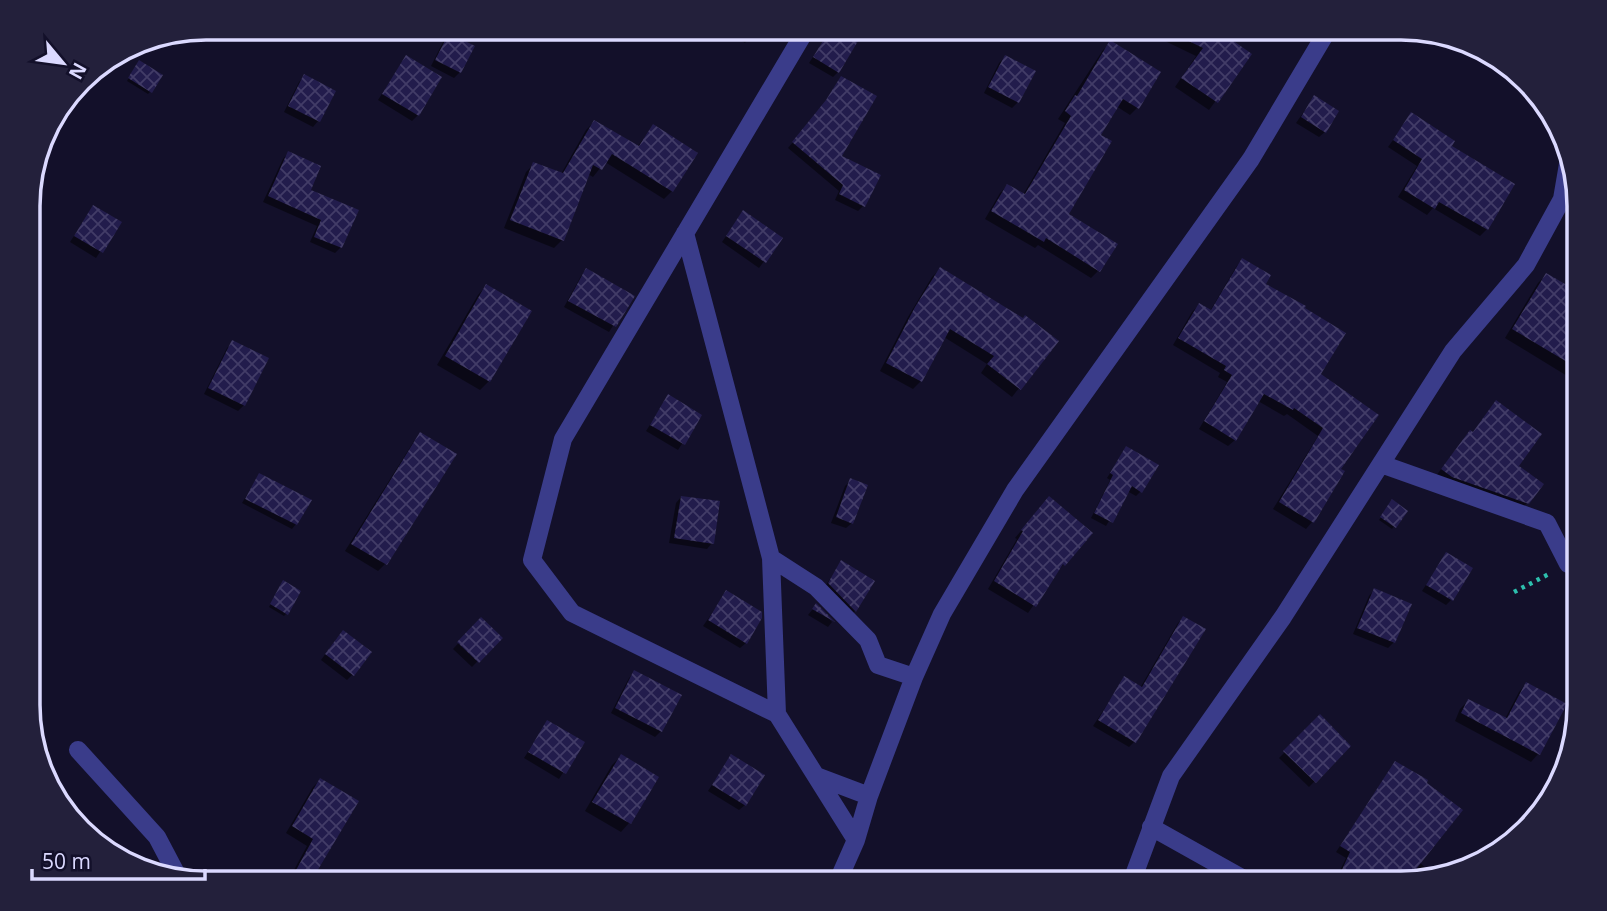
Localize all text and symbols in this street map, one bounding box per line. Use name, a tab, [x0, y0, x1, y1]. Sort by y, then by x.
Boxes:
north arrow	[28, 28, 98, 98]
text: N	[63, 58, 93, 84]
scale bar	[32, 838, 205, 882]
text: 50 m	[42, 847, 91, 875]

